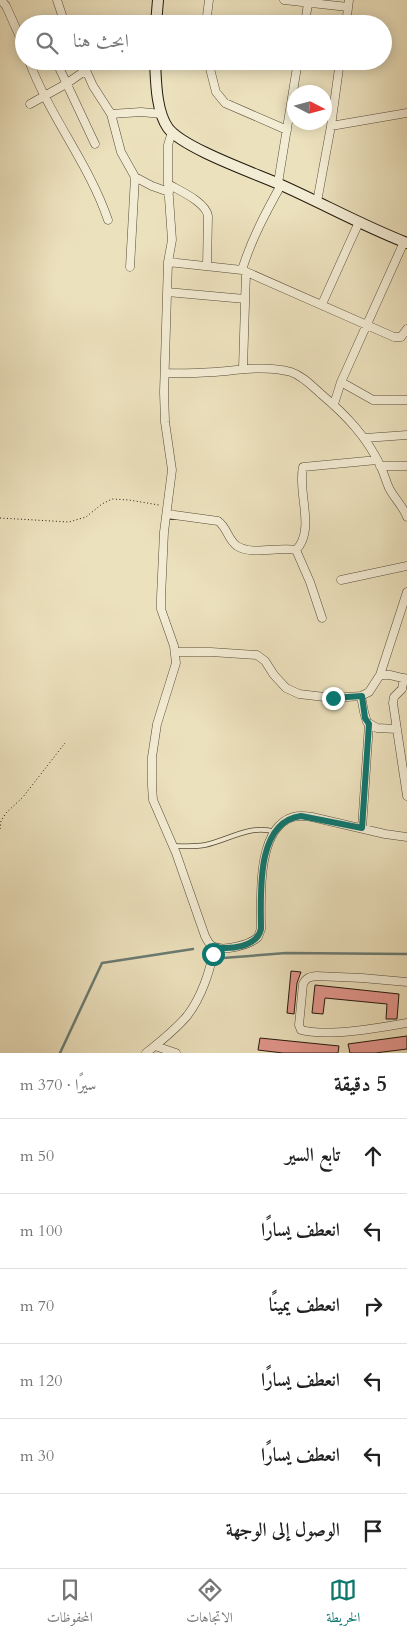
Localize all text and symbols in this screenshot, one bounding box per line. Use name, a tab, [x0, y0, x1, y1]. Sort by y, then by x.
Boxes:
search box	[15, 15, 392, 70]
text: ابحث هنا	[73, 28, 129, 54]
icon: search	[33, 29, 61, 57]
north arrow	[287, 85, 332, 130]
route end	[322, 687, 345, 710]
route start	[202, 943, 225, 966]
text: 5 دقيقة	[334, 1070, 387, 1099]
text: سيرًا · 370 m	[20, 1074, 96, 1096]
text: تابع السير	[285, 1142, 340, 1168]
icon: ahead	[359, 1142, 387, 1170]
text: 50 m	[20, 1145, 54, 1167]
text: انعطف يسارًا	[261, 1217, 340, 1243]
icon: left	[359, 1217, 387, 1245]
text: 100 m	[20, 1220, 62, 1242]
text: انعطف يمينًا	[269, 1292, 340, 1318]
icon: right	[359, 1292, 387, 1320]
text: 70 m	[20, 1295, 54, 1317]
text: انعطف يسارًا	[261, 1367, 340, 1393]
icon: left	[359, 1367, 387, 1395]
text: 120 m	[20, 1370, 62, 1392]
text: انعطف يسارًا	[261, 1442, 340, 1468]
icon: left	[359, 1442, 387, 1470]
text: 30 m	[20, 1445, 54, 1467]
text: الوصول إلى الوجهة	[226, 1517, 340, 1543]
icon: arrive	[359, 1517, 387, 1545]
tab: المحفوظات	[47, 1576, 93, 1631]
tab: الاتجاهات	[186, 1576, 233, 1631]
tab: الخريطة	[326, 1576, 360, 1631]

